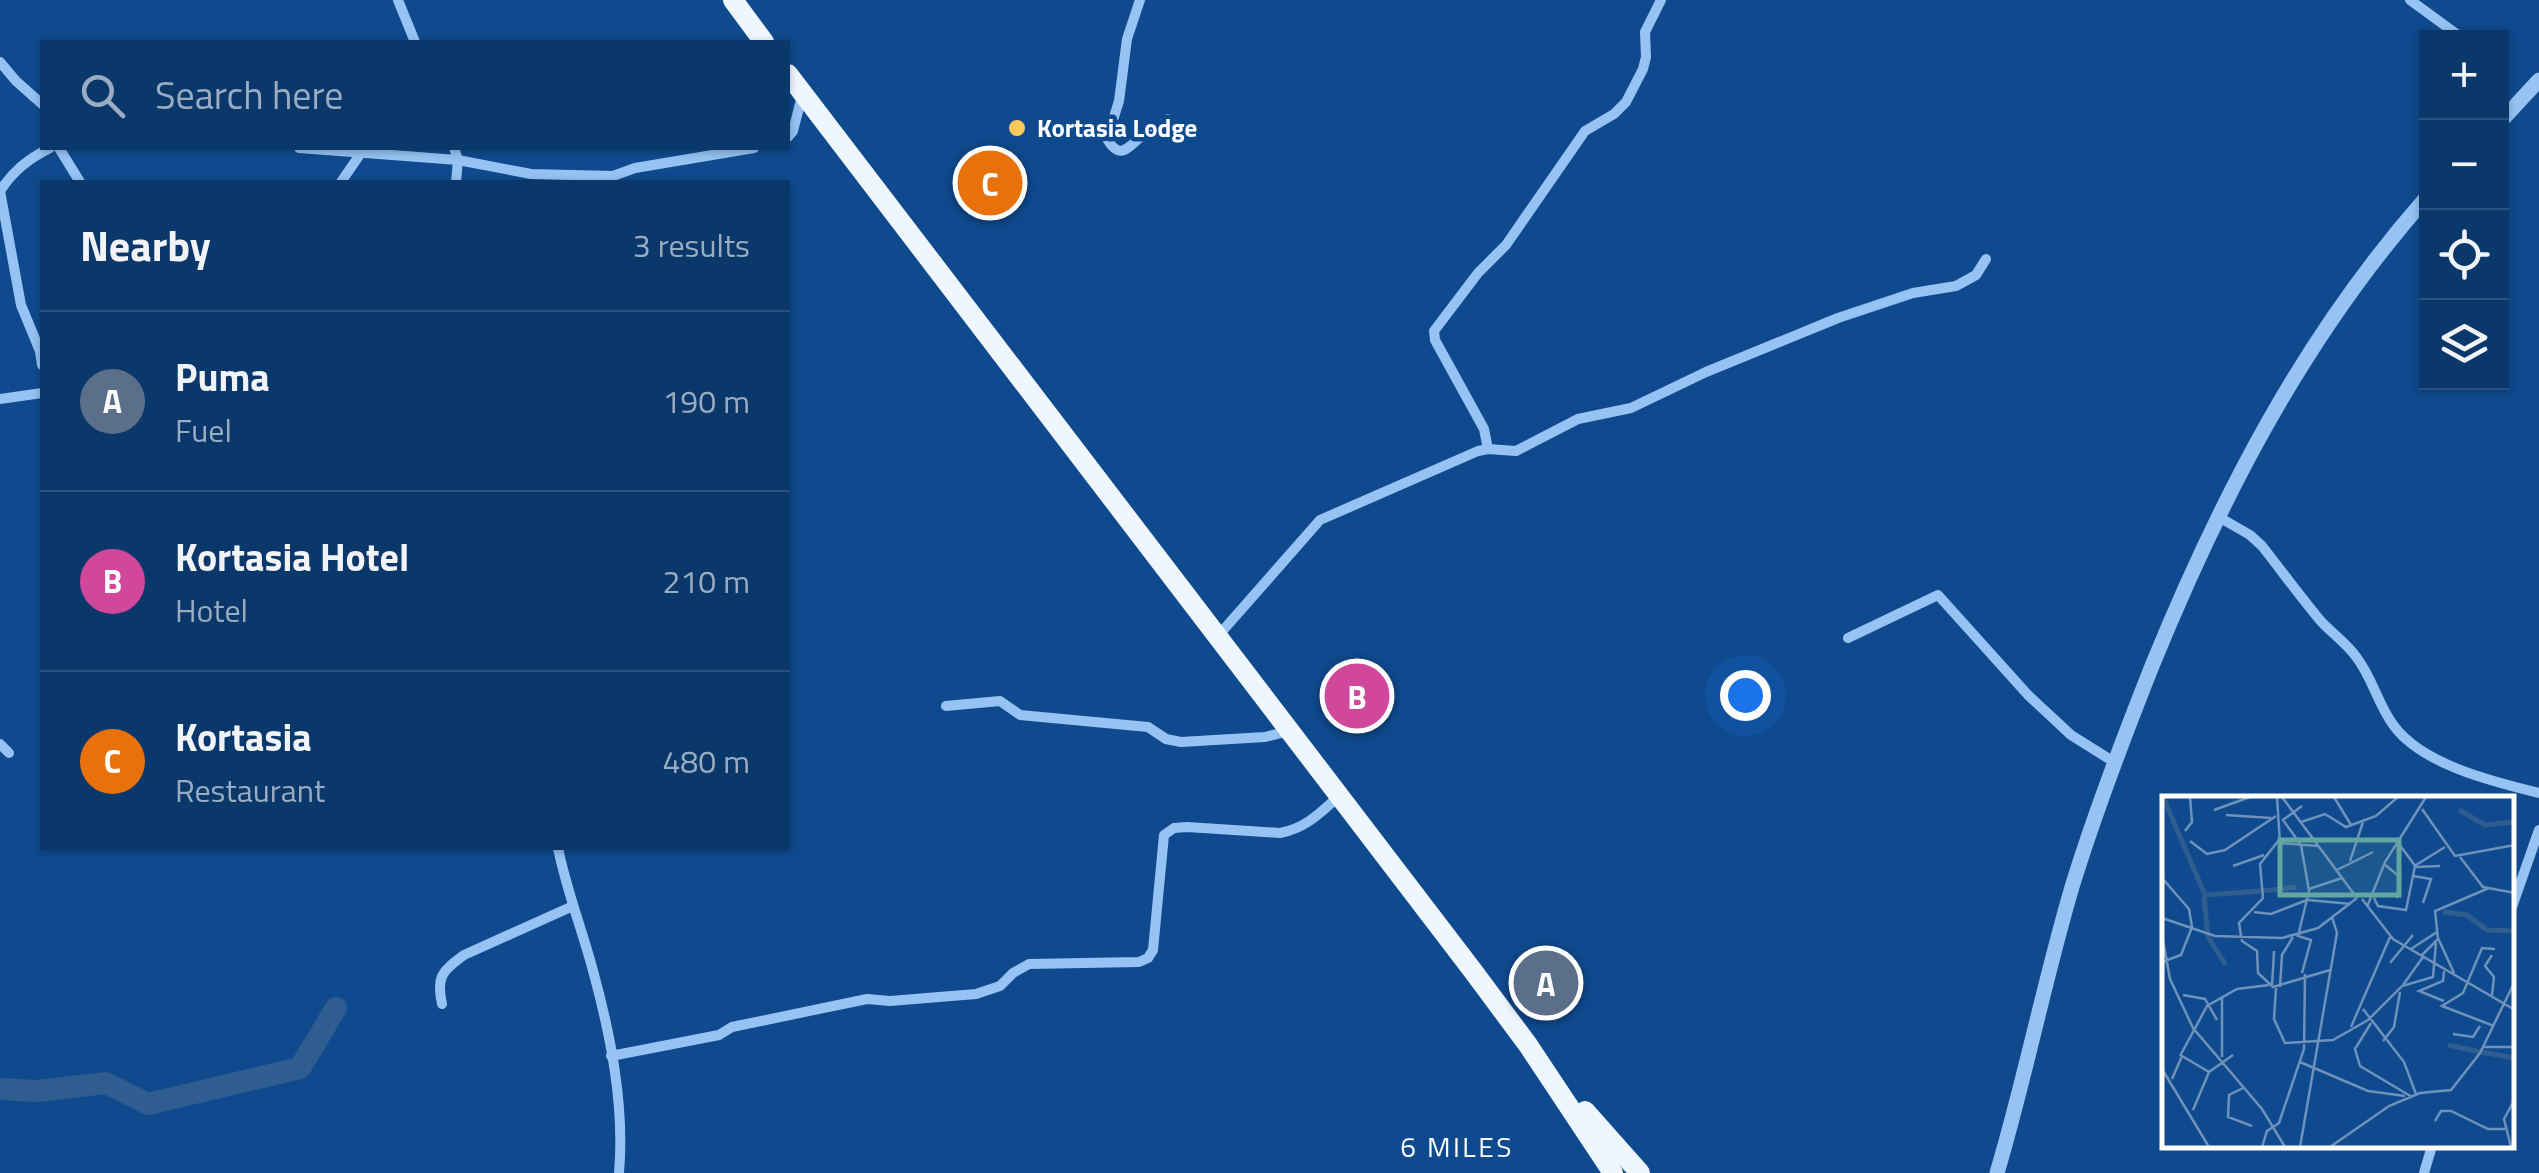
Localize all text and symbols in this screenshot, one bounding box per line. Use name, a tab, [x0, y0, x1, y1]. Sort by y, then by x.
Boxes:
map controls	[2419, 30, 2509, 390]
button: +	[2419, 30, 2509, 120]
search box	[40, 40, 790, 150]
text: Search here	[155, 66, 343, 124]
icon: search	[75, 68, 130, 123]
place label: Kortasia Lodge	[1037, 109, 1197, 147]
marker: Kortasia Lodge	[1006, 117, 1028, 139]
button: −	[2419, 120, 2509, 210]
pin: C	[958, 146, 1022, 220]
button: locate	[2419, 210, 2509, 300]
text: Nearby	[80, 213, 211, 277]
text: 3 results	[633, 221, 750, 269]
button: layers	[2419, 300, 2509, 390]
text: Puma	[175, 348, 270, 406]
text: A	[103, 377, 122, 425]
text: 190 m	[662, 377, 750, 425]
text: Fuel	[175, 406, 232, 454]
text: Kortasia Hotel	[175, 528, 409, 586]
text: B	[103, 557, 122, 605]
text: 210 m	[662, 557, 750, 605]
text: Hotel	[175, 586, 248, 634]
pin: B	[1324, 658, 1390, 734]
your location	[1720, 670, 1771, 721]
text: Kortasia	[175, 708, 312, 766]
text: C	[104, 737, 121, 785]
text: 480 m	[662, 737, 750, 785]
text: Restaurant	[175, 766, 325, 814]
inset map	[2162, 796, 2514, 1148]
pin: A	[1514, 946, 1578, 1020]
district label: 6 MILES	[1400, 1125, 1514, 1168]

